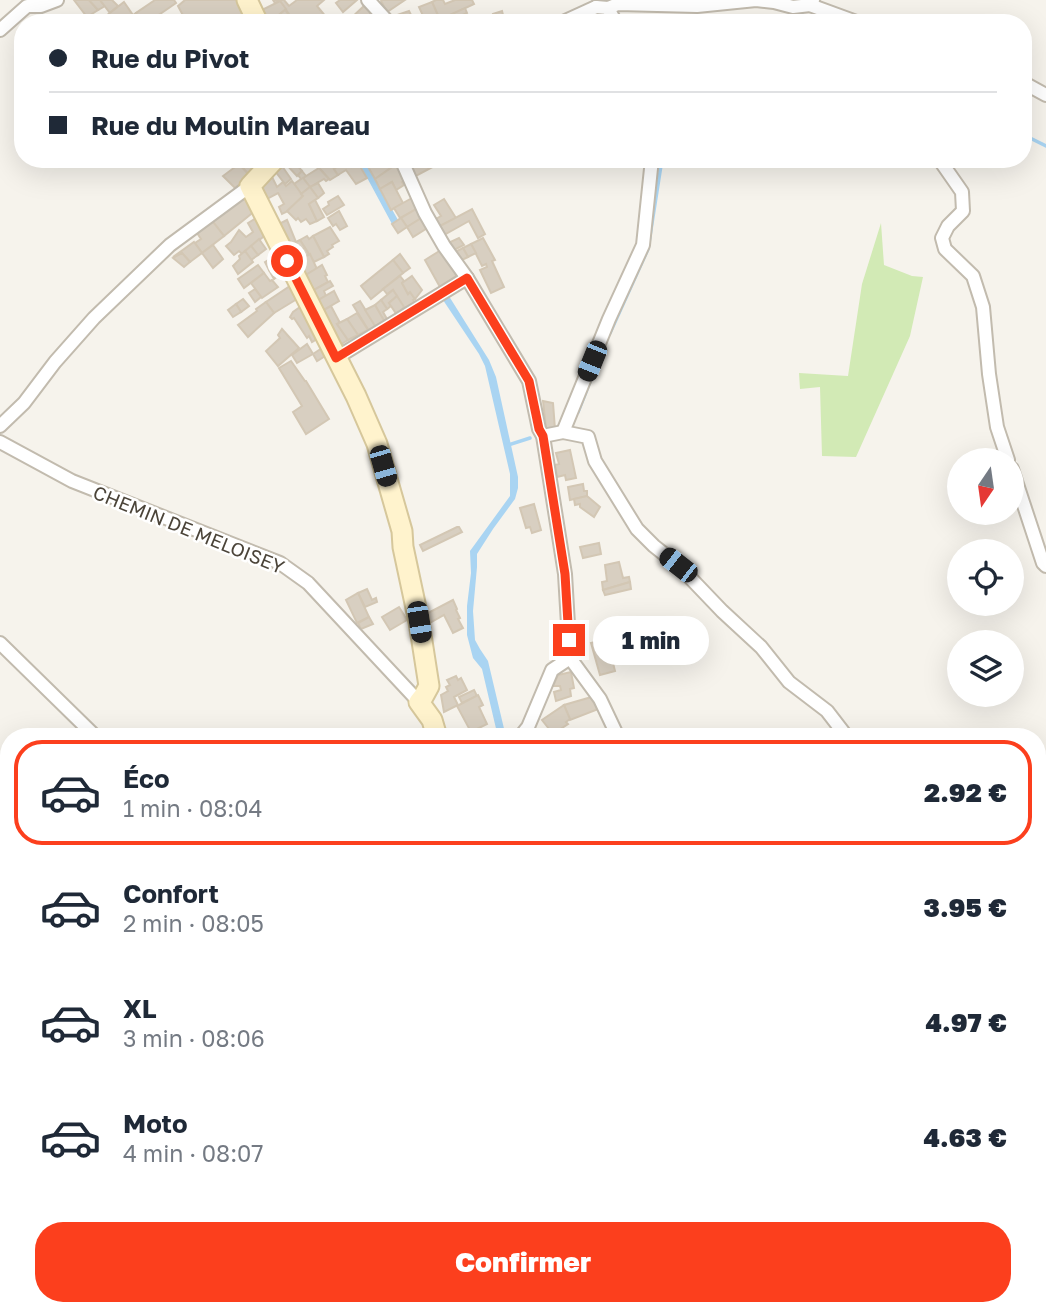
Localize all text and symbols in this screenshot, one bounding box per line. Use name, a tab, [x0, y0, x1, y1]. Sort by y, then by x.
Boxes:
text: Rue du Pivot	[91, 43, 249, 74]
text: Rue du Moulin Mareau	[91, 110, 370, 141]
route start	[271, 245, 303, 277]
car	[575, 338, 610, 384]
car	[368, 443, 399, 489]
north arrow	[947, 448, 1024, 525]
map controls	[947, 448, 1024, 707]
street label: CHEMIN DE MELOISEY	[90, 480, 288, 578]
button: locate	[947, 539, 1024, 616]
car	[655, 544, 702, 586]
car	[406, 600, 433, 644]
callout: 1 min	[594, 616, 709, 664]
route end	[553, 624, 585, 656]
text: 1 min	[622, 626, 680, 654]
button: layers	[947, 630, 1024, 707]
icon: car	[39, 761, 102, 824]
text: Éco	[123, 763, 170, 794]
text: 2.92 €	[924, 777, 1007, 808]
text: 1 min · 08:04	[123, 794, 262, 822]
icon: car	[39, 876, 102, 939]
text: Confort	[123, 878, 219, 909]
text: 3.95 €	[924, 892, 1007, 923]
text: 2 min · 08:05	[123, 909, 264, 937]
icon: car	[39, 991, 102, 1054]
text: XL	[123, 993, 157, 1024]
text: 4.97 €	[926, 1007, 1007, 1038]
text: 3 min · 08:06	[123, 1024, 265, 1052]
icon: car	[39, 1106, 102, 1169]
text: Moto	[123, 1108, 188, 1139]
text: 4.63 €	[923, 1122, 1007, 1153]
text: 4 min · 08:07	[123, 1139, 263, 1167]
button: Confirmer	[35, 1222, 1011, 1302]

